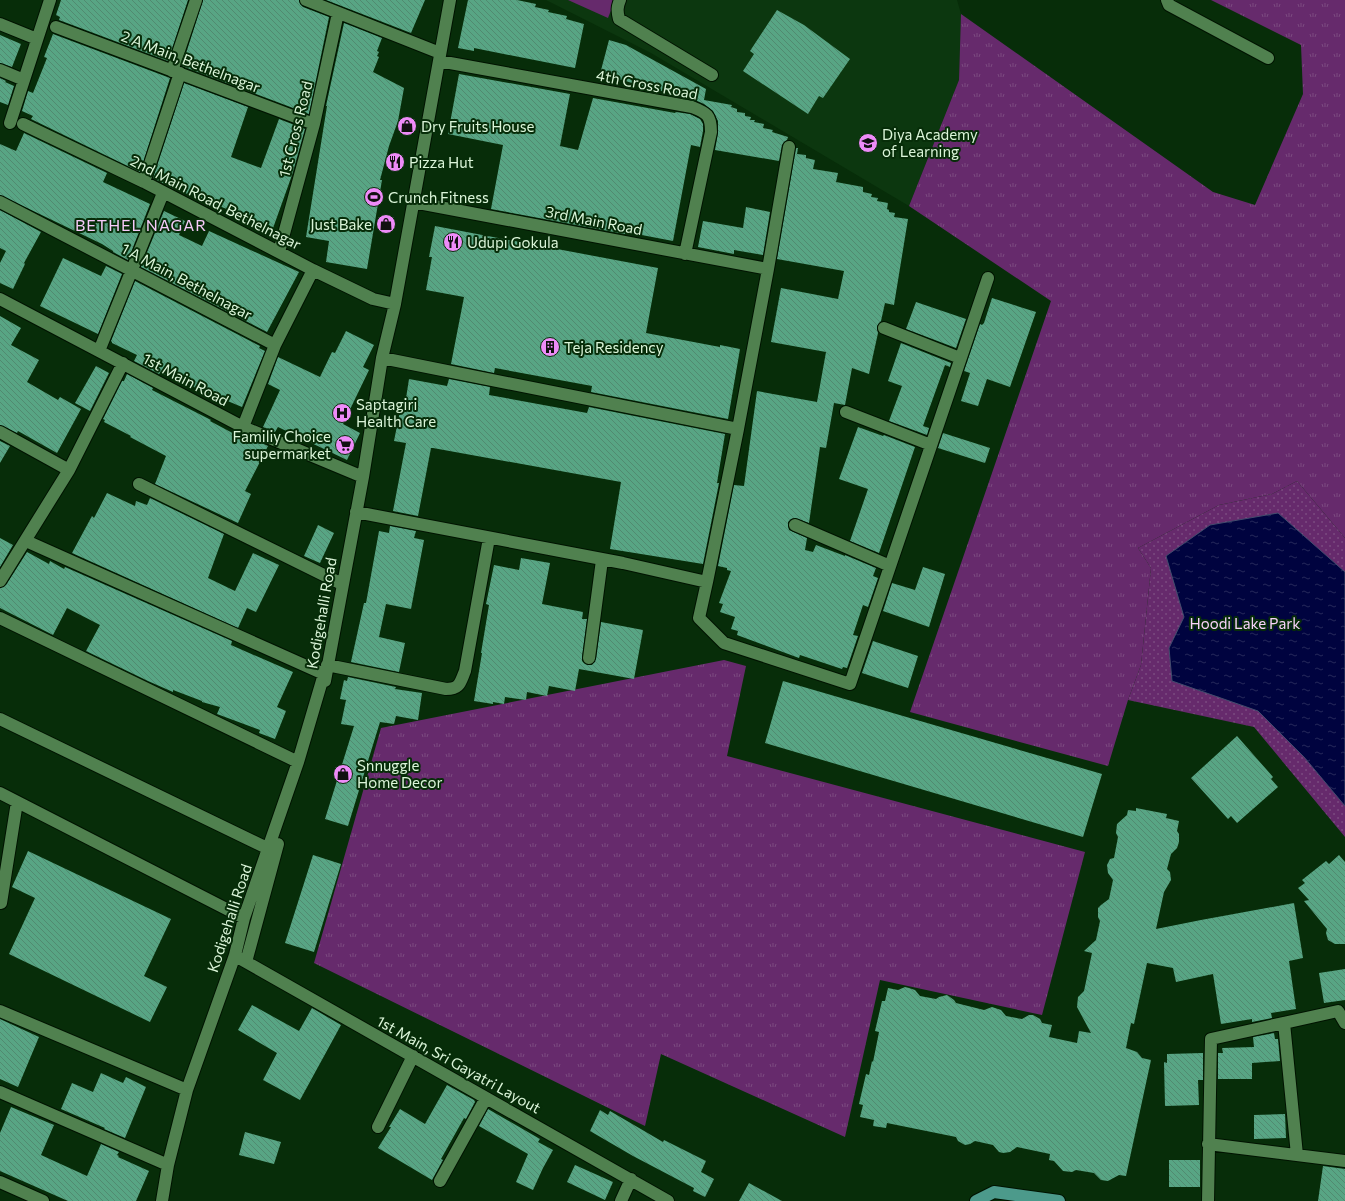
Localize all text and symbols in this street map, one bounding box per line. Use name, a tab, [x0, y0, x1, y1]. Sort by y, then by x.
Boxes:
street label: 2 A Main, Bethelnagar	[119, 26, 263, 96]
street label: 4th Cross Road	[595, 65, 699, 103]
street label: 1st Cross Road	[274, 79, 316, 179]
shop icon: Dry Fruits House	[396, 115, 418, 137]
place label: Dry Fruits House	[421, 117, 535, 135]
place label: Diya Academy of Learning	[882, 125, 978, 160]
school or university icon: Diya Academy of Learning	[857, 132, 879, 154]
street label: 2nd Main Road, Bethelnagar	[128, 151, 304, 253]
restaurant icon: Pizza Hut	[384, 151, 406, 173]
place label: Pizza Hut	[409, 153, 474, 171]
sports icon: Crunch Fitness	[363, 186, 385, 208]
place label: Crunch Fitness	[388, 188, 489, 206]
street label: 3rd Main Road	[544, 202, 644, 238]
shop icon: Just Bake	[375, 213, 397, 235]
district label: BETHEL NAGAR	[75, 215, 207, 234]
place label: Just Bake	[310, 215, 372, 233]
restaurant icon: Udupi Gokula	[442, 231, 464, 253]
place label: Udupi Gokula	[467, 233, 559, 251]
street label: 1 A Main, Bethelnagar	[118, 239, 256, 323]
building icon: Teja Residency	[539, 336, 561, 358]
place label: Teja Residency	[564, 338, 664, 356]
street label: 1st Main Road	[140, 349, 232, 409]
place label: Saptagiri Health Care	[356, 395, 436, 430]
hospital icon: Saptagiri Health Care	[331, 402, 353, 424]
place label: Familiy Choice supermarket	[233, 427, 331, 462]
supermarket icon: Familiy Choice supermarket	[334, 434, 356, 456]
street label: Kodigehalli Road	[302, 556, 340, 670]
park label: Hoodi Lake Park	[1190, 614, 1300, 632]
place label: Snnuggle Home Decor	[357, 756, 442, 791]
shop icon: Snnuggle Home Decor	[332, 763, 354, 785]
street label: Kodigehalli Road	[203, 862, 255, 974]
street label: 1st Main, Sri Gayatri Layout	[374, 1011, 544, 1117]

